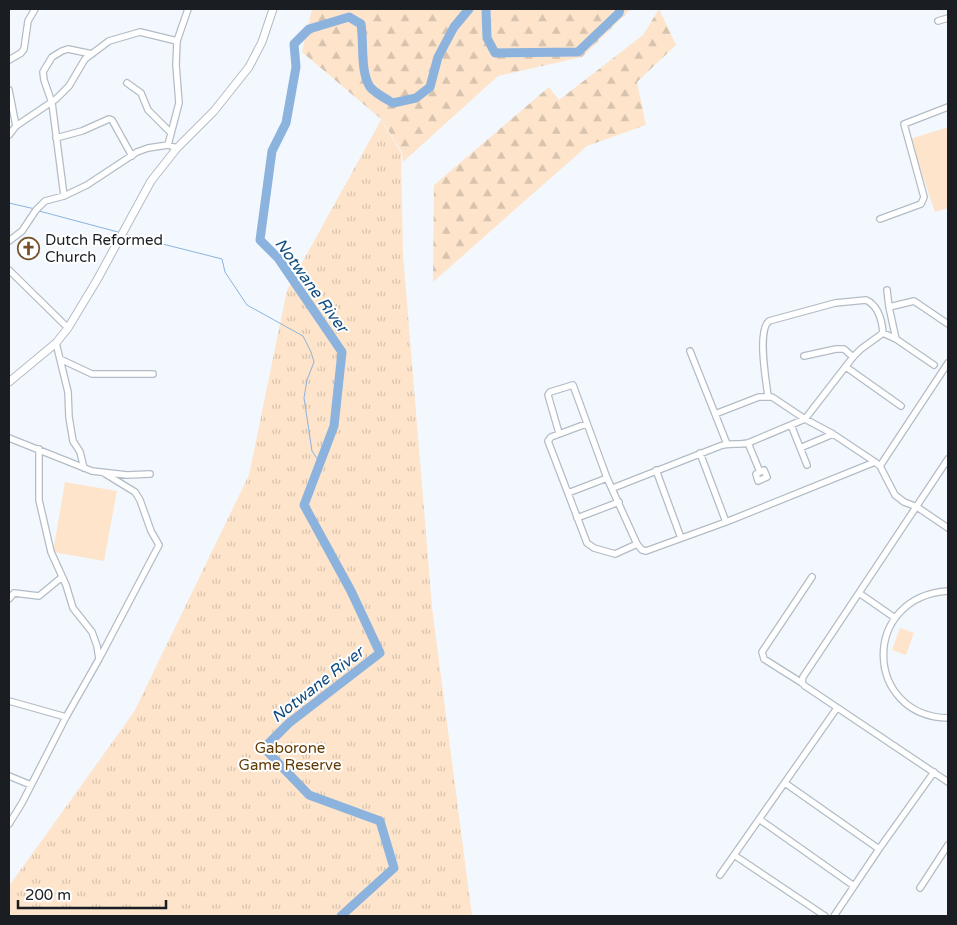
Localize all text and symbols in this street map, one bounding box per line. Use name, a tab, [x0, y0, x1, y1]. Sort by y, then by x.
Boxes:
place label: Dutch Reformed Church	[45, 231, 163, 266]
water label: Notwane River	[270, 234, 353, 338]
church icon: Dutch Reformed Church	[17, 237, 41, 261]
water label: Notwane River	[267, 641, 369, 727]
park label: Gaborone Game Reserve	[239, 739, 341, 774]
scale bar	[18, 878, 165, 910]
text: 200 m	[25, 886, 71, 904]

